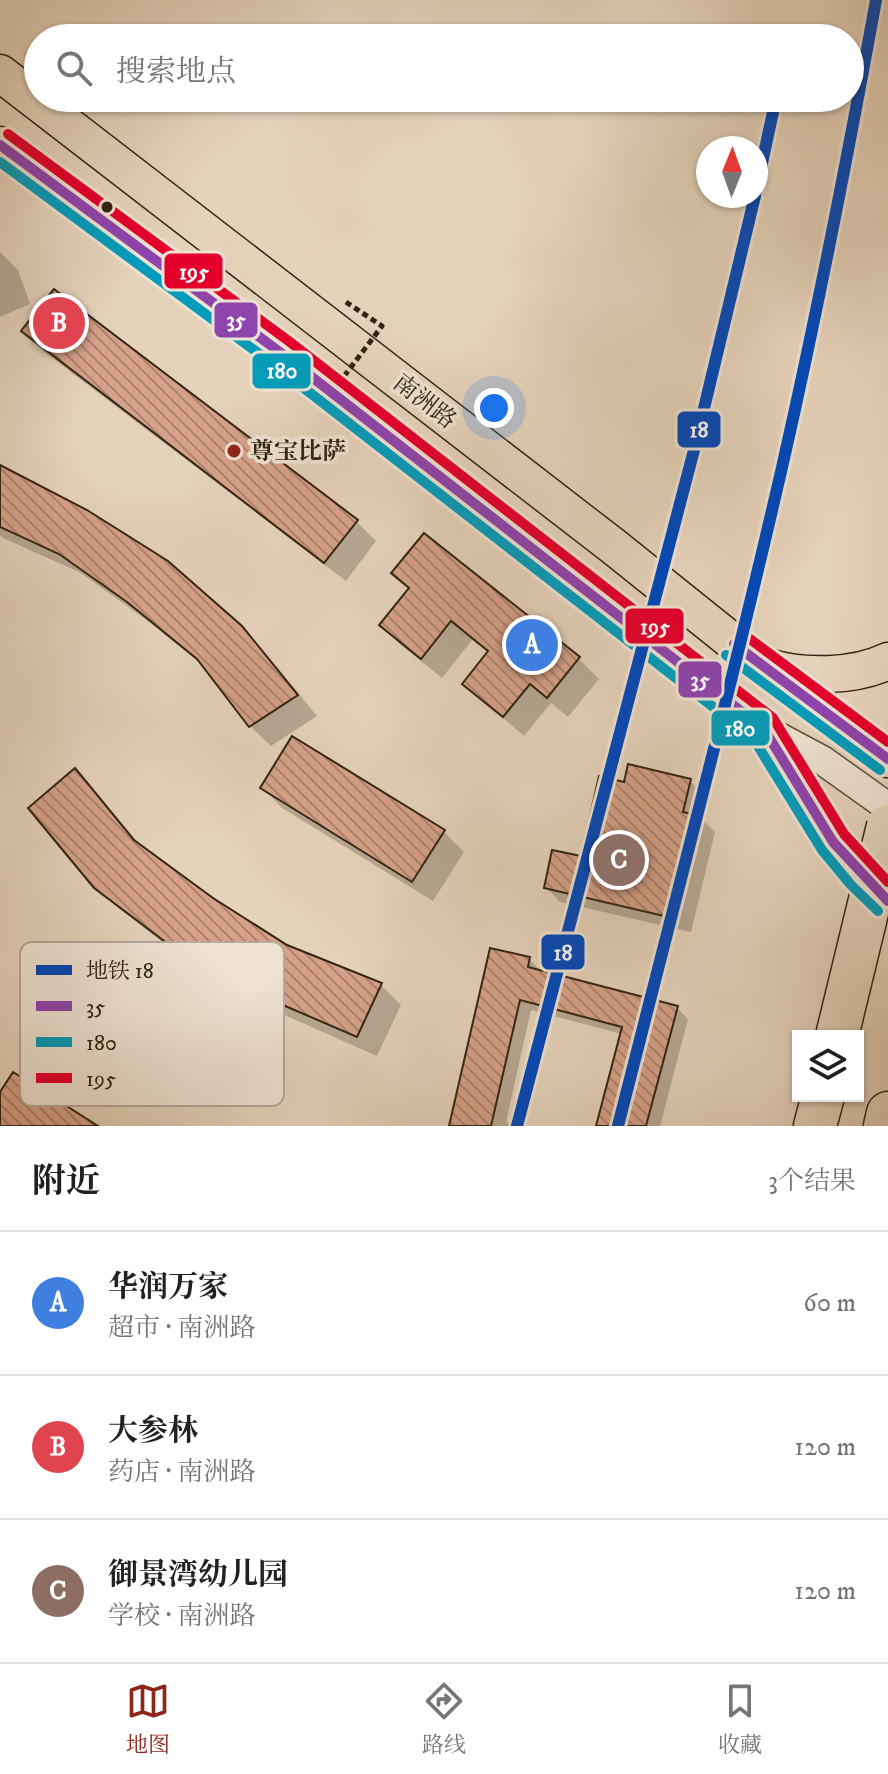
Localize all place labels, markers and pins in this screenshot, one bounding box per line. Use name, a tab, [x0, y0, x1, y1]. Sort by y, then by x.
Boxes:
unlabelled marker	[99, 199, 115, 215]
pin: B	[33, 293, 85, 353]
place label: 尊宝比萨	[250, 437, 346, 467]
marker: 尊宝比萨	[225, 442, 243, 460]
pin: A	[506, 615, 558, 675]
pin: C	[593, 830, 645, 890]

